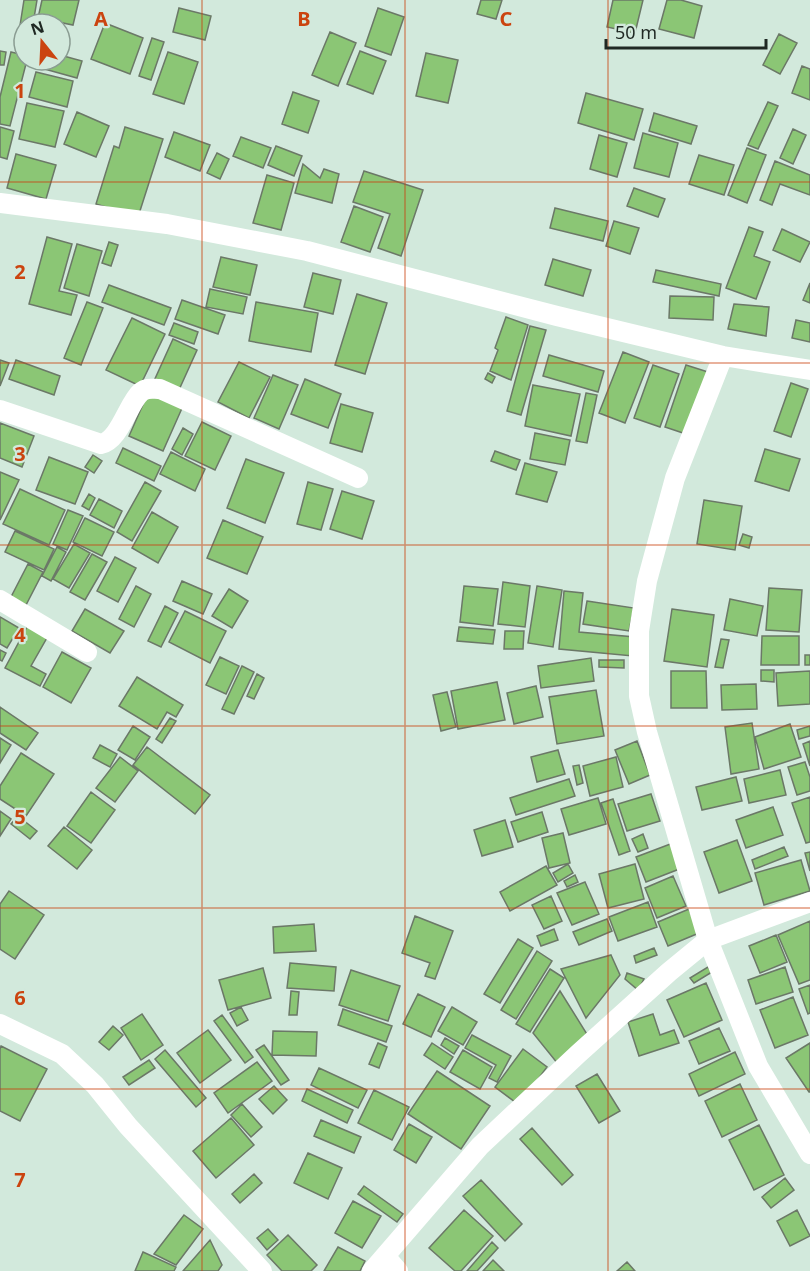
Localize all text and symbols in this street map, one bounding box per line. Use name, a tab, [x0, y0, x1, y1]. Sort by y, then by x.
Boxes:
text: A	[94, 5, 108, 32]
text: B	[297, 5, 311, 32]
text: C	[500, 5, 513, 32]
north arrow	[12, 12, 72, 72]
scale bar	[606, 12, 766, 50]
text: N	[28, 15, 47, 40]
text: 50 m	[615, 20, 657, 44]
text: 1	[14, 77, 26, 104]
text: 2	[14, 258, 26, 285]
text: 3	[14, 440, 26, 467]
text: 4	[14, 621, 26, 648]
text: 5	[14, 803, 26, 830]
text: 6	[14, 984, 26, 1011]
text: 7	[14, 1166, 26, 1193]

